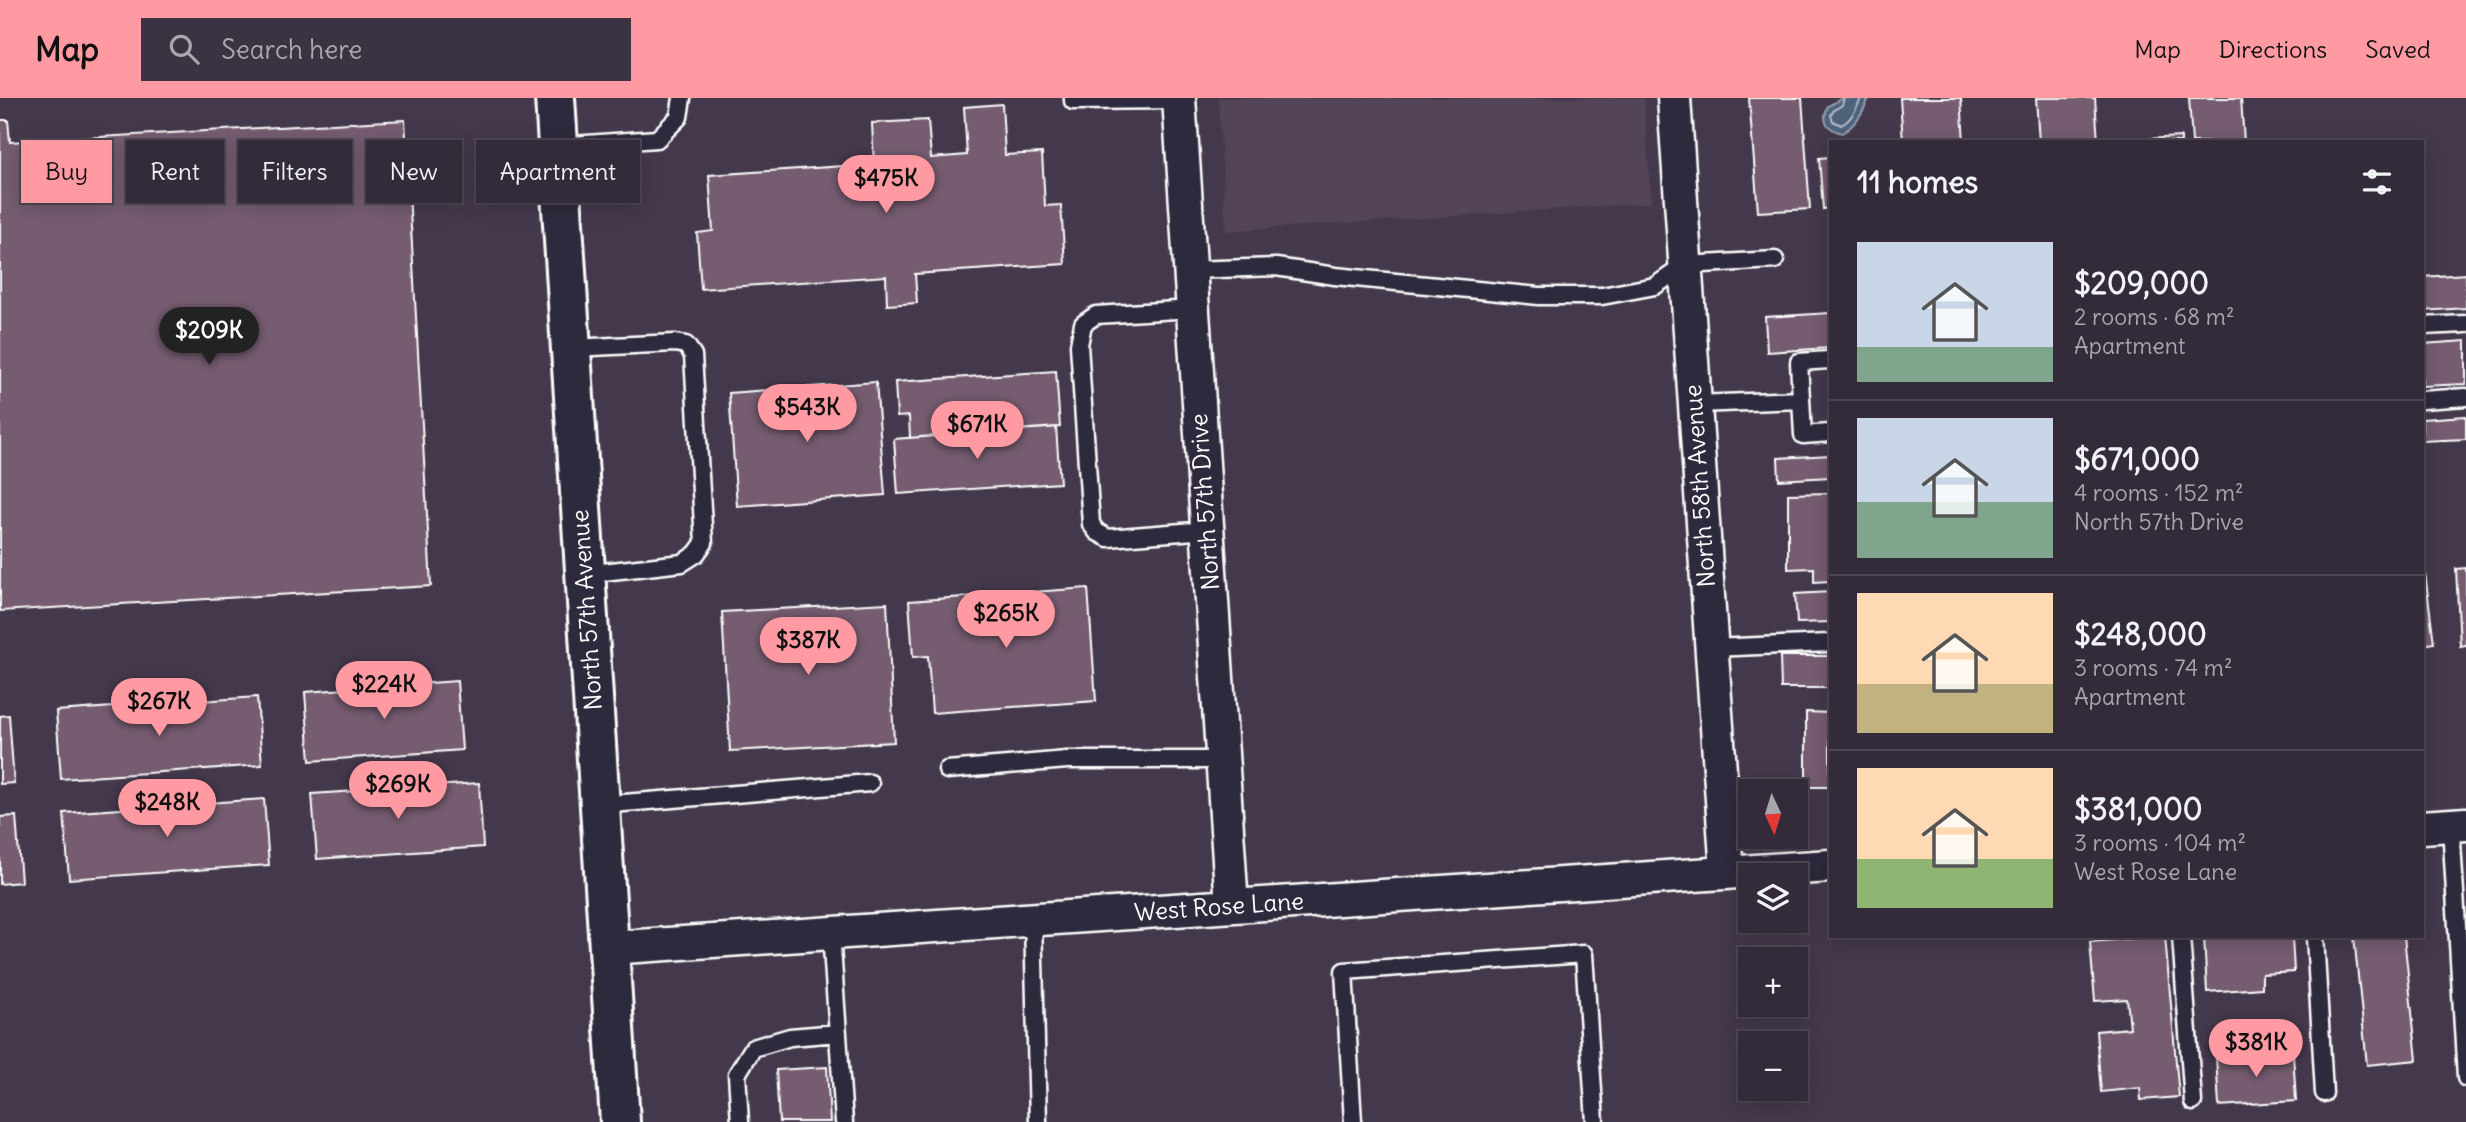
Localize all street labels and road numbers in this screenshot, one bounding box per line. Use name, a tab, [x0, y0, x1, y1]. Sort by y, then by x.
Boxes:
street label: North 58th Avenue	[1677, 384, 1721, 588]
street label: North 57th Drive	[1183, 413, 1225, 592]
street label: North 57th Avenue	[564, 509, 608, 711]
street label: West Rose Lane	[1133, 885, 1305, 927]

